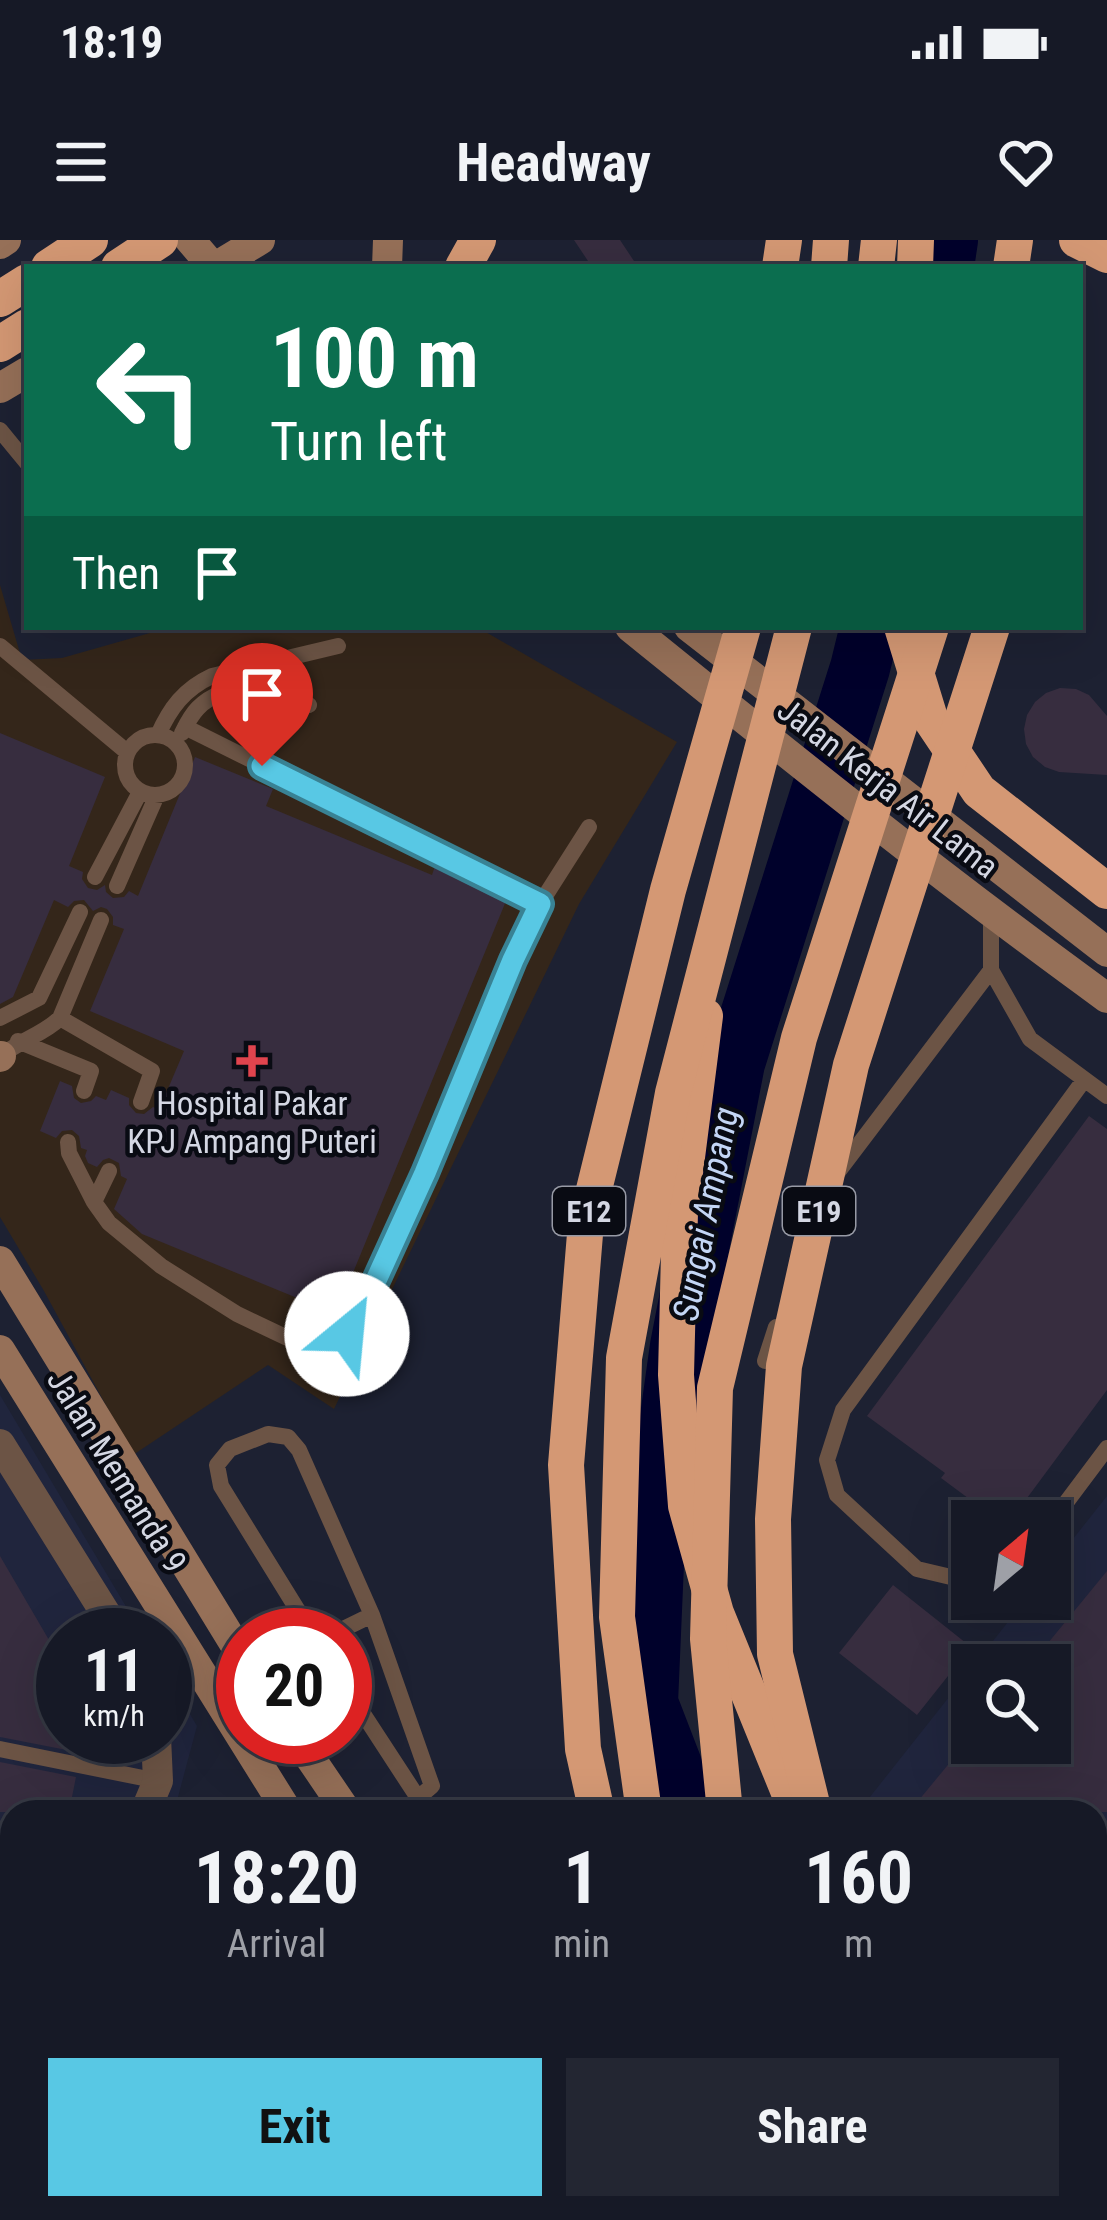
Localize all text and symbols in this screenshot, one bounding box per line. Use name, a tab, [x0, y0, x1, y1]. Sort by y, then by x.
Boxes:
text: 18:19	[60, 16, 163, 69]
icon: menu	[48, 129, 114, 195]
icon: heart	[993, 129, 1059, 195]
text: Headway	[456, 131, 651, 194]
text: 100 m	[270, 309, 479, 408]
icon: left	[72, 312, 228, 468]
text: Turn left	[270, 410, 447, 473]
icon: arrive	[184, 540, 250, 606]
text: Then	[72, 547, 160, 600]
pin	[211, 643, 313, 766]
icon: arrive	[229, 661, 295, 727]
street label: Jalan Kerja Air Lama	[770, 690, 1006, 886]
marker: Hospital Pakar KPJ Ampang Puteri	[236, 1045, 268, 1077]
place label: Hospital Pakar KPJ Ampang Puteri	[127, 1084, 377, 1161]
water label: Sungai Ampang	[665, 1104, 747, 1324]
road number: E12	[553, 1187, 625, 1235]
road number: E19	[783, 1187, 855, 1235]
position arrow	[284, 1271, 410, 1397]
street label: Jalan Memanda 9	[39, 1362, 195, 1580]
north arrow	[951, 1500, 1071, 1620]
map controls	[951, 1500, 1071, 1764]
speed limit sign: 20	[216, 1608, 372, 1764]
text: 11	[84, 1635, 144, 1706]
button: search	[951, 1644, 1071, 1764]
text: km/h	[83, 1698, 145, 1733]
text: 18:20	[194, 1836, 359, 1921]
text: 1	[563, 1836, 600, 1921]
text: 160	[804, 1836, 913, 1921]
text: Arrival	[227, 1921, 326, 1967]
text: min	[553, 1921, 610, 1967]
text: m	[844, 1921, 873, 1967]
button: Exit	[48, 2058, 542, 2196]
button: Share	[566, 2058, 1059, 2196]

